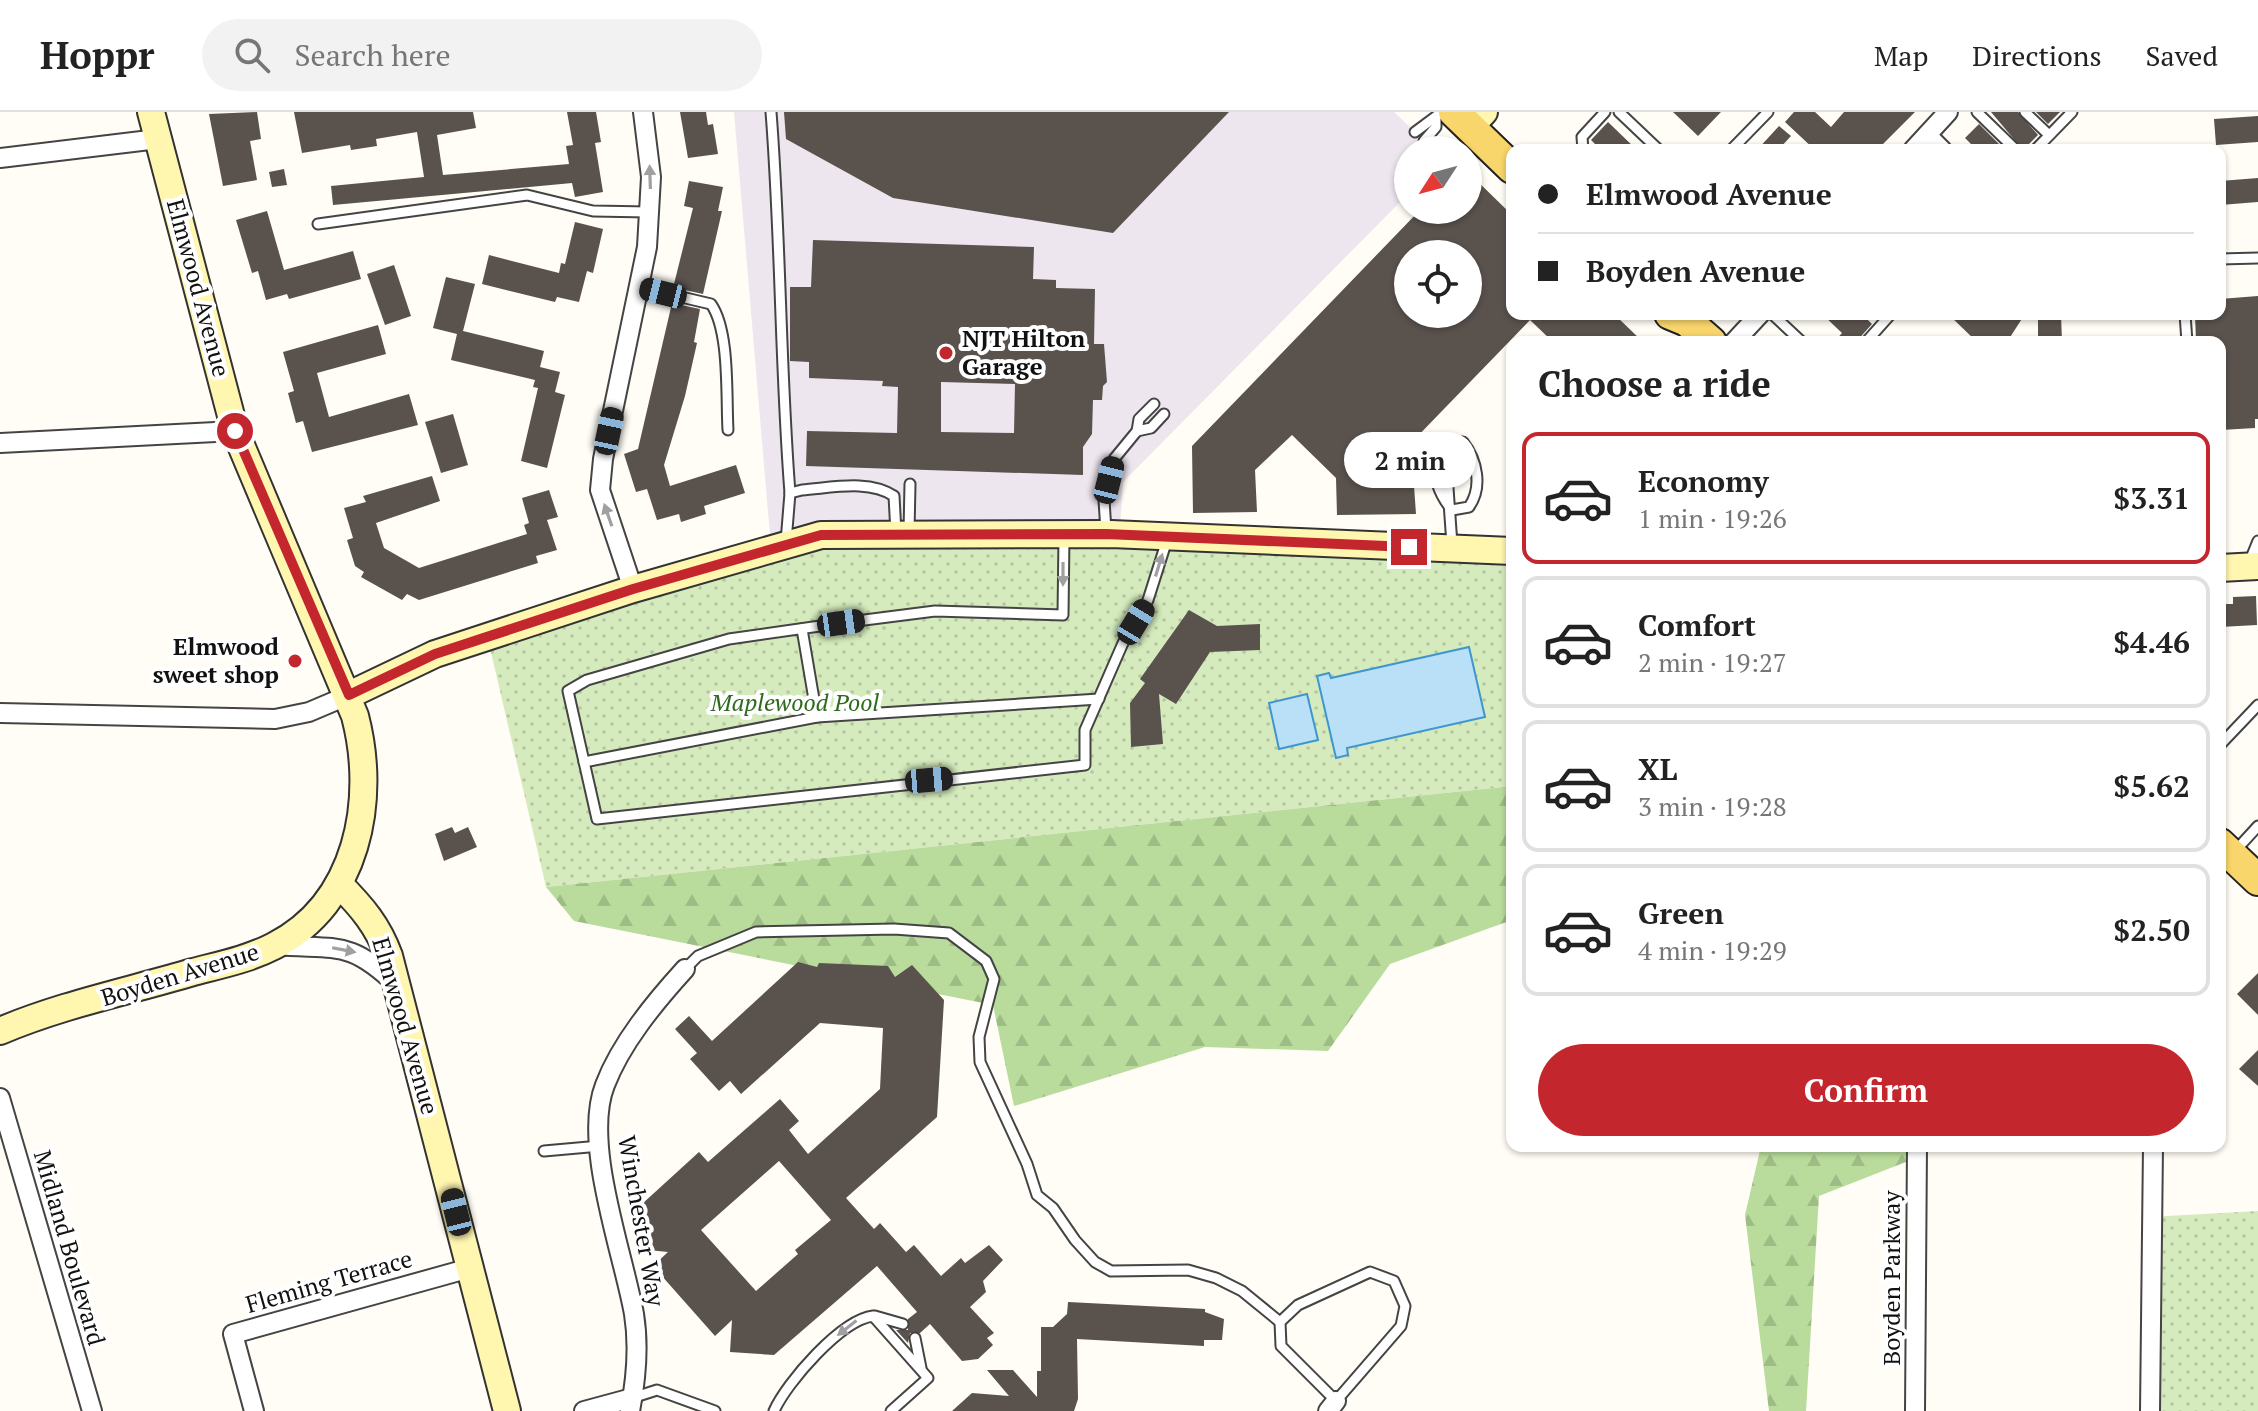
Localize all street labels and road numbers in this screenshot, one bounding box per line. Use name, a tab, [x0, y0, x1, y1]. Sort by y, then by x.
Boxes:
street label: Elmwood Avenue	[160, 195, 238, 380]
street label: Elmwood Avenue	[365, 933, 447, 1118]
street label: Boyden Avenue	[97, 935, 262, 1013]
street label: Winchester Way	[611, 1133, 673, 1310]
street label: Midland Boulevard	[27, 1146, 113, 1349]
street label: Boyden Parkway	[1875, 1190, 1907, 1365]
street label: Fleming Terrace	[242, 1242, 416, 1320]

